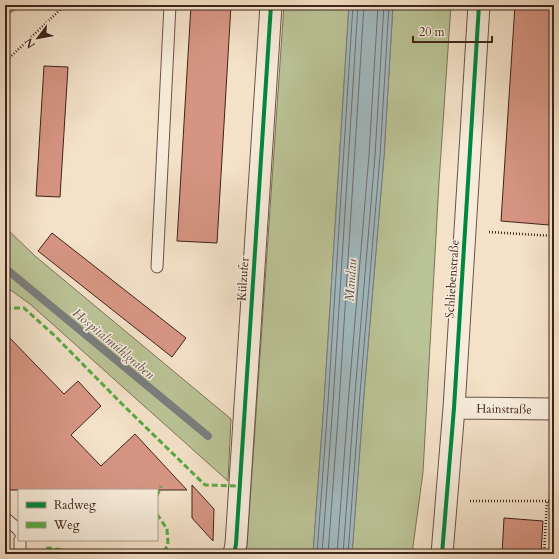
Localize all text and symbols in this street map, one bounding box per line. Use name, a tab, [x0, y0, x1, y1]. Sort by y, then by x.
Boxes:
north arrow	[18, 18, 58, 58]
scale bar	[413, 18, 492, 44]
text: 20 m	[419, 24, 446, 40]
text: N	[21, 35, 39, 51]
street label: Schliebenstraße	[441, 239, 463, 319]
street label: Külzufer	[233, 256, 253, 302]
water label: Mandau	[341, 258, 361, 302]
water label: Hospitalmühlgraben	[69, 304, 159, 384]
street label: Hainstraße	[476, 401, 532, 417]
legend	[18, 489, 158, 541]
text: Radweg	[54, 497, 96, 513]
text: Weg	[53, 517, 80, 533]

